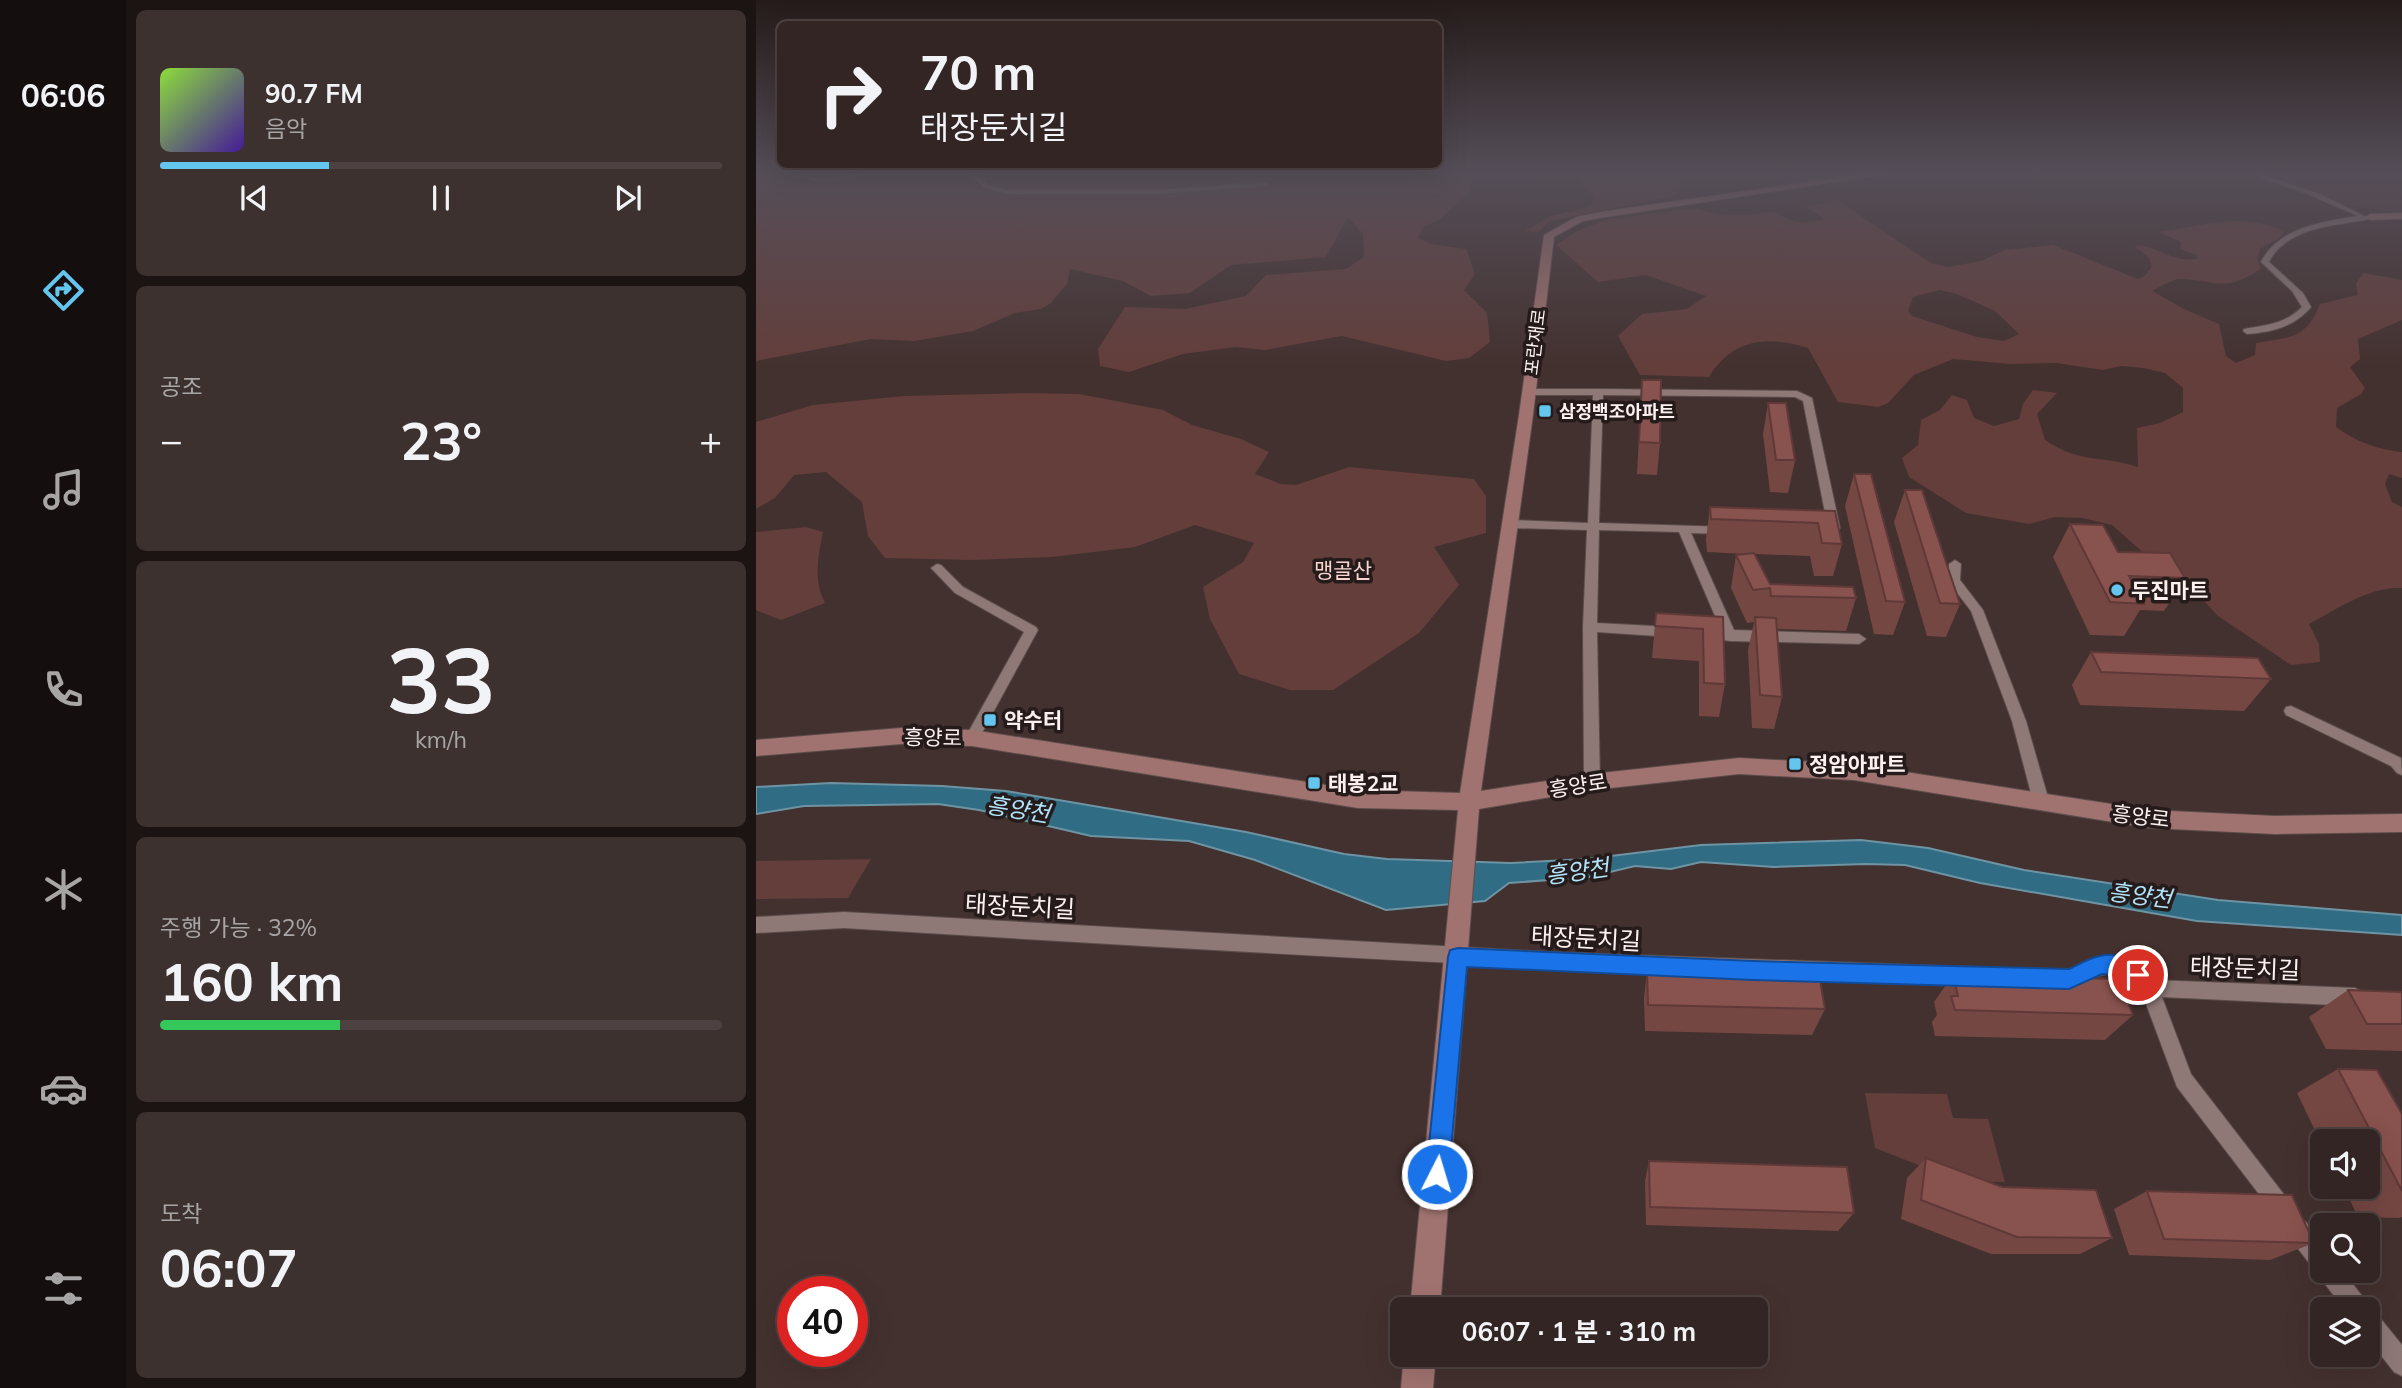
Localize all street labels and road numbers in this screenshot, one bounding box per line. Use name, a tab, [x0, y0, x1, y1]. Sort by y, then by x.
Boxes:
street label: 포란재로	[1520, 308, 1550, 376]
street label: 흥양로	[904, 723, 962, 751]
street label: 흥양로	[1547, 768, 1609, 802]
street label: 흥양로	[2111, 800, 2171, 832]
street label: 태장둔치길	[964, 888, 1076, 924]
street label: 태장둔치길	[1530, 920, 1642, 956]
street label: 태장둔치길	[2189, 951, 2301, 985]

